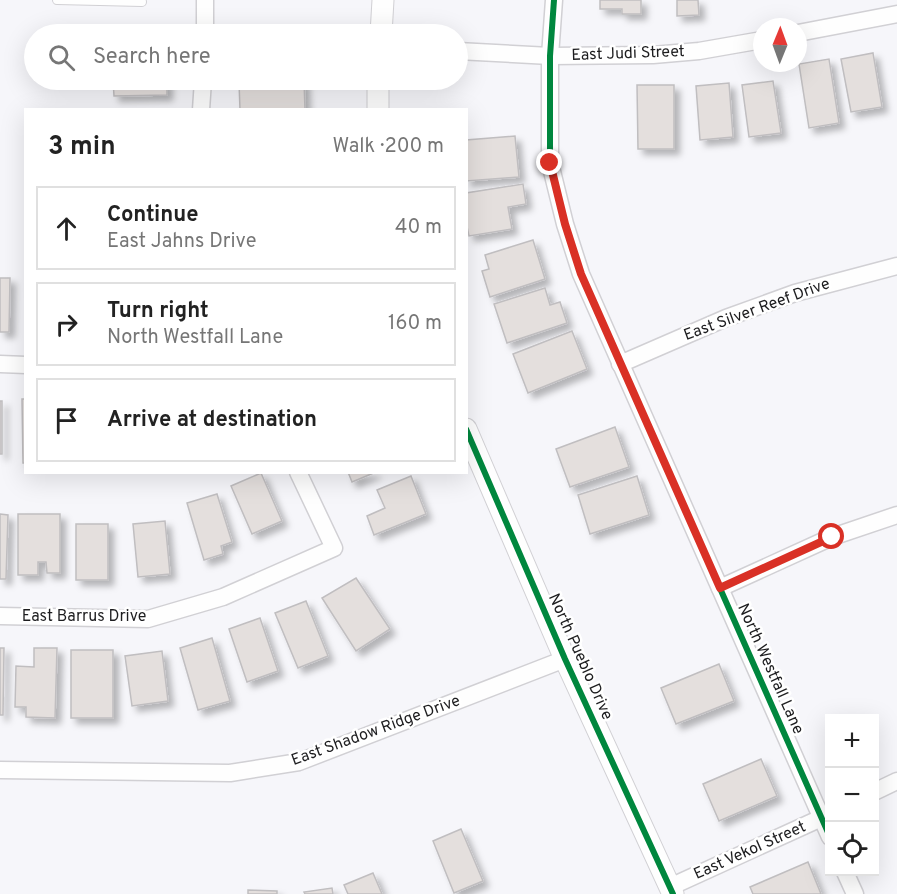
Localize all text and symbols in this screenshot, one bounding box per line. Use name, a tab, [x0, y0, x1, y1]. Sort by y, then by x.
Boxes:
north arrow	[753, 18, 807, 72]
search box	[24, 24, 468, 90]
icon: search	[45, 41, 78, 74]
street label: East Judi Street	[571, 42, 685, 66]
text: Search here	[93, 44, 211, 71]
text: 3 min	[48, 131, 116, 164]
text: Walk · 200 m	[333, 134, 444, 160]
route end	[536, 149, 562, 175]
text: Continue	[107, 202, 198, 229]
icon: ahead	[50, 212, 83, 245]
text: 40 m	[395, 215, 442, 241]
text: East Jahns Drive	[107, 229, 257, 255]
street label: East Silver Reef Drive	[681, 274, 833, 346]
text: Turn right	[107, 298, 209, 325]
icon: right	[50, 308, 83, 341]
text: 160 m	[388, 311, 442, 337]
text: North Westfall Lane	[107, 325, 283, 351]
icon: arrive	[50, 404, 83, 437]
text: Arrive at destination	[107, 407, 317, 434]
route start	[818, 523, 844, 549]
street label: North Pueblo Drive	[543, 591, 617, 723]
street label: North Westfall Lane	[732, 601, 808, 737]
street label: East Barrus Drive	[22, 607, 146, 627]
street label: East Shadow Ridge Drive	[289, 691, 463, 771]
map controls	[825, 714, 879, 876]
button: +	[825, 714, 879, 768]
button: −	[825, 768, 879, 822]
street label: East Vekol Street	[691, 817, 809, 885]
button: locate	[825, 822, 879, 876]

